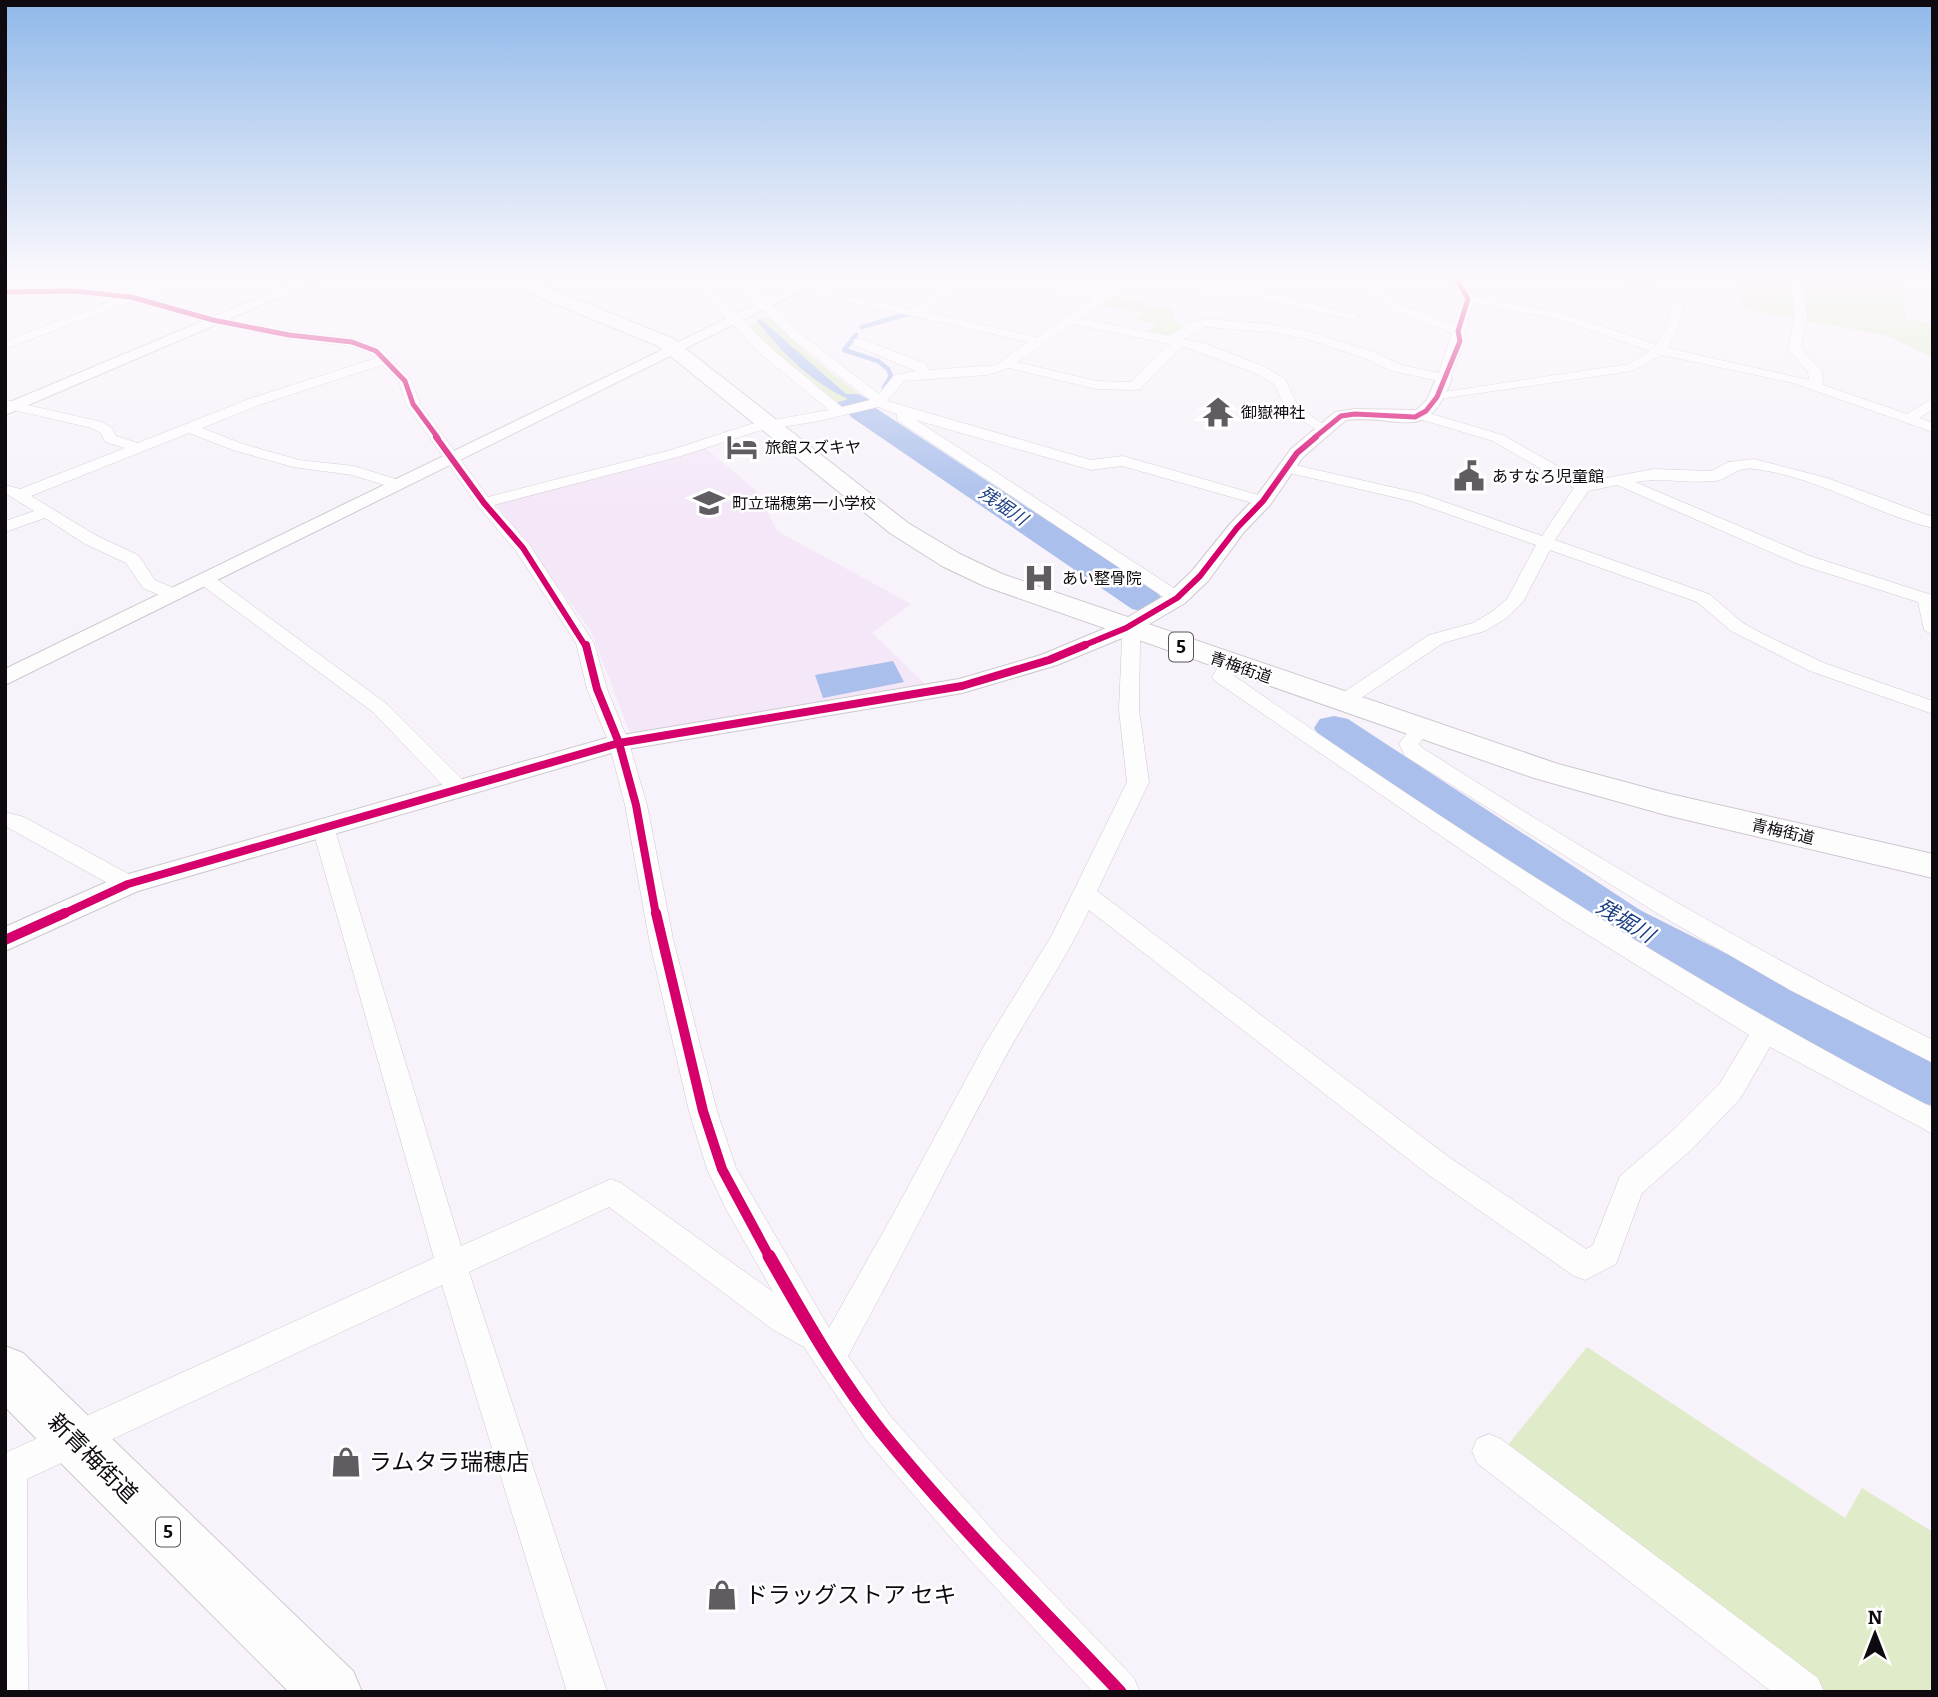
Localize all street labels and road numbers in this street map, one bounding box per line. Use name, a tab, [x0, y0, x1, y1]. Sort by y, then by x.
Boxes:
road number: 5	[1169, 632, 1193, 662]
street label: 青梅街道	[1207, 648, 1274, 687]
street label: 青梅街道	[1750, 815, 1816, 848]
street label: 新青梅街道	[42, 1407, 144, 1509]
road number: 5	[156, 1518, 180, 1546]

